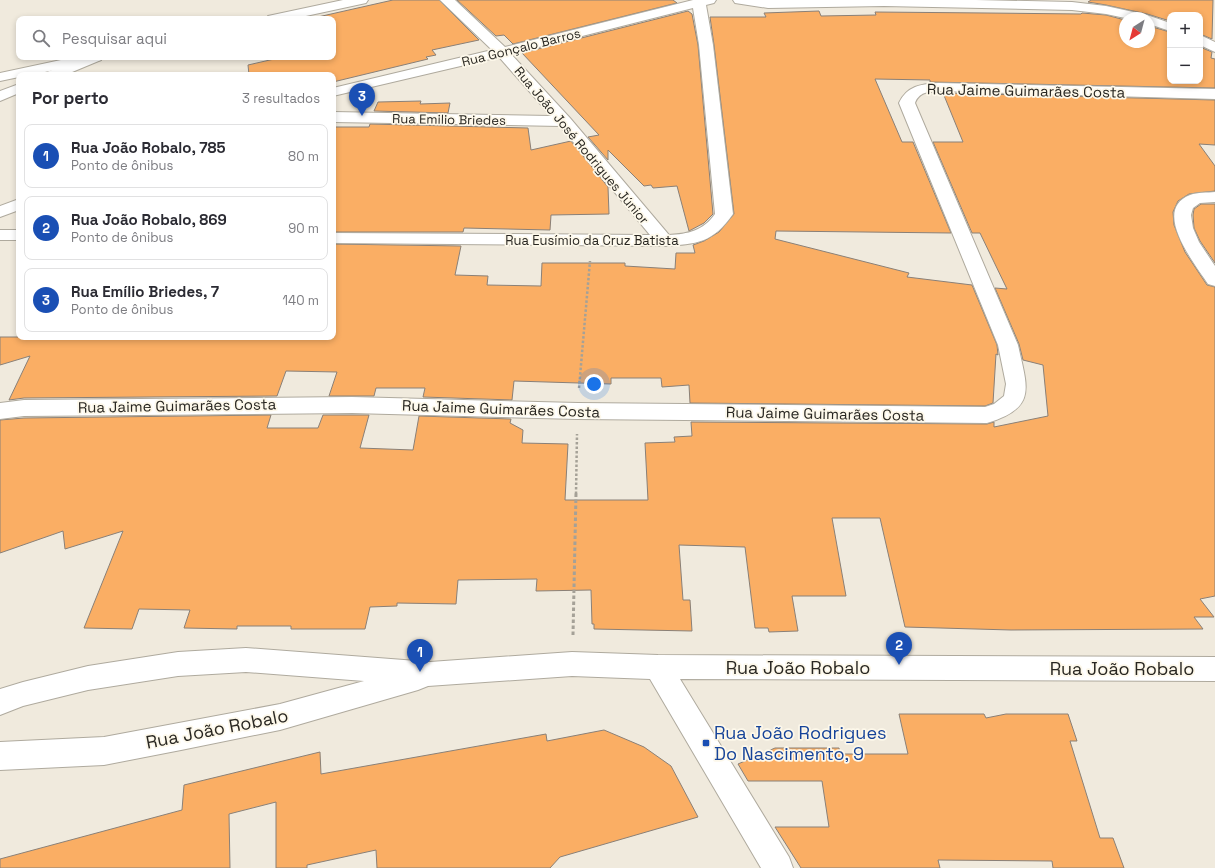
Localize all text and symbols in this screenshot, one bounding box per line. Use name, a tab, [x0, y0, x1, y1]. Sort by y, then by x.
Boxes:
north arrow	[1119, 12, 1155, 48]
map controls	[1167, 12, 1203, 84]
button: +	[1167, 12, 1203, 48]
search box	[16, 16, 336, 60]
street label: Rua Gonçalo Barros	[460, 24, 582, 70]
icon: search	[30, 27, 52, 49]
text: Pesquisar aqui	[62, 29, 167, 48]
button: −	[1167, 48, 1203, 84]
street label: Rua João José Rodrigues Júnior	[511, 63, 653, 228]
street label: Rua Jaime Guimarães Costa	[927, 79, 1126, 102]
pin: 3	[349, 83, 375, 116]
text: Por perto	[32, 87, 109, 109]
text: 3 resultados	[242, 90, 320, 107]
street label: Rua Emilio Briedes	[392, 110, 506, 129]
text: Rua João Robalo, 785	[71, 138, 226, 157]
text: 1	[43, 148, 49, 165]
text: 80 m	[288, 148, 319, 165]
text: Ponto de ônibus	[71, 157, 173, 174]
text: Rua João Robalo, 869	[71, 210, 227, 229]
text: 2	[42, 220, 50, 237]
text: 90 m	[288, 220, 319, 237]
text: Ponto de ônibus	[71, 229, 173, 246]
street label: Rua Eusímio da Cruz Batista	[505, 232, 679, 249]
text: Rua Emílio Briedes, 7	[71, 282, 219, 301]
text: 3	[42, 292, 50, 309]
text: 140 m	[283, 292, 319, 309]
text: Ponto de ônibus	[71, 301, 173, 318]
your location	[584, 374, 604, 394]
street label: Rua Jaime Guimarães Costa	[78, 394, 277, 417]
street label: Rua Jaime Guimarães Costa	[402, 396, 601, 421]
street label: Rua Jaime Guimarães Costa	[726, 402, 925, 425]
pin: 2	[886, 632, 912, 665]
pin: 1	[407, 639, 433, 672]
street label: Rua João Robalo	[726, 656, 870, 679]
street label: Rua João Robalo	[1050, 657, 1194, 680]
street label: Rua João Robalo	[144, 703, 290, 754]
place label: Rua João Rodrigues Do Nascimento, 9	[714, 721, 887, 765]
marker: Rua João Rodrigues Do Nascimento, 9	[701, 738, 711, 748]

